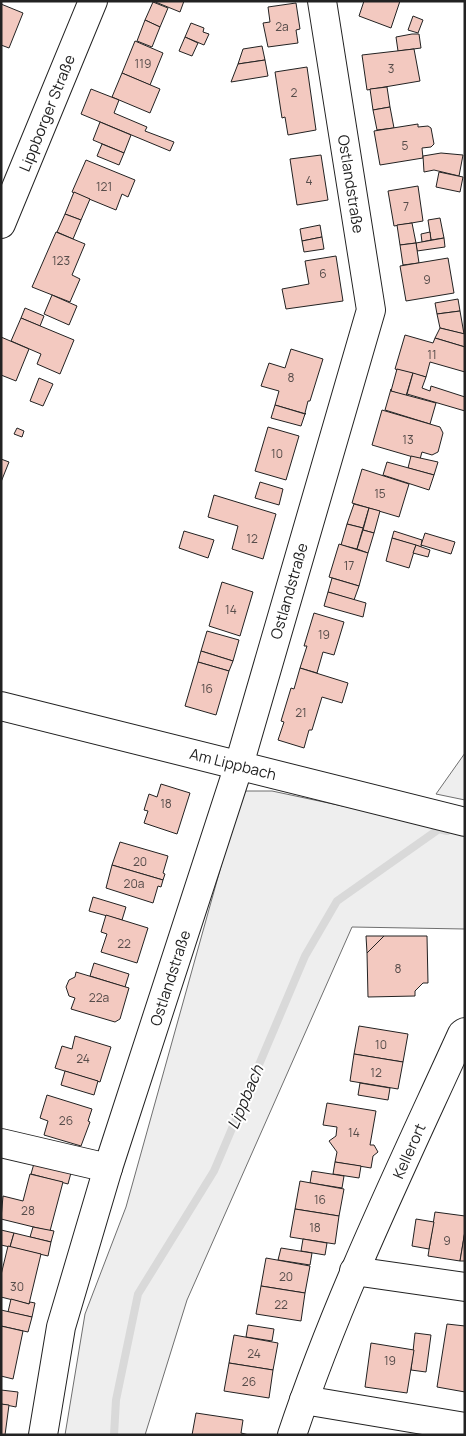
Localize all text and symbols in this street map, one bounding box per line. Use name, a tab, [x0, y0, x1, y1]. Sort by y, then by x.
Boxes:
house number: 2a	[275, 18, 289, 35]
street label: Lippborger Straße	[14, 51, 80, 175]
house number: 119	[135, 55, 151, 72]
house number: 3	[388, 60, 394, 77]
house number: 2	[291, 84, 298, 101]
street label: Ostlandstraße	[333, 133, 369, 235]
house number: 5	[402, 137, 409, 154]
house number: 4	[305, 172, 313, 189]
house number: 121	[96, 178, 112, 195]
house number: 7	[403, 198, 409, 215]
house number: 123	[52, 252, 70, 269]
house number: 6	[319, 265, 327, 282]
house number: 9	[423, 271, 431, 288]
house number: 11	[427, 346, 437, 363]
house number: 8	[288, 369, 295, 386]
house number: 13	[402, 431, 414, 448]
house number: 10	[271, 445, 283, 462]
house number: 15	[374, 485, 386, 502]
house number: 12	[246, 530, 258, 547]
street label: Ostlandstraße	[265, 540, 313, 642]
house number: 17	[344, 557, 354, 574]
house number: 14	[225, 601, 237, 618]
house number: 19	[318, 626, 330, 643]
house number: 16	[201, 680, 213, 697]
house number: 21	[295, 704, 307, 721]
street label: Am Lippbach	[187, 743, 279, 785]
house number: 18	[160, 795, 172, 812]
house number: 20	[133, 853, 147, 870]
house number: 20a	[124, 875, 144, 892]
street label: Ostlandstraße	[145, 927, 195, 1029]
house number: 22	[117, 935, 131, 952]
house number: 8	[395, 960, 402, 977]
house number: 22a	[89, 989, 109, 1006]
house number: 10	[375, 1036, 387, 1053]
house number: 24	[76, 1050, 90, 1067]
water label: Lippbach	[222, 1061, 269, 1132]
house number: 12	[370, 1064, 382, 1081]
house number: 26	[59, 1112, 73, 1129]
street label: Kellerort	[388, 1120, 430, 1182]
house number: 14	[348, 1124, 360, 1141]
house number: 16	[314, 1191, 326, 1208]
house number: 28	[21, 1202, 35, 1219]
house number: 18	[309, 1219, 321, 1236]
house number: 9	[443, 1232, 451, 1249]
house number: 20	[279, 1268, 293, 1285]
house number: 30	[10, 1278, 24, 1295]
house number: 22	[274, 1296, 288, 1313]
house number: 24	[247, 1345, 261, 1362]
house number: 19	[384, 1352, 396, 1369]
house number: 26	[242, 1373, 256, 1390]

